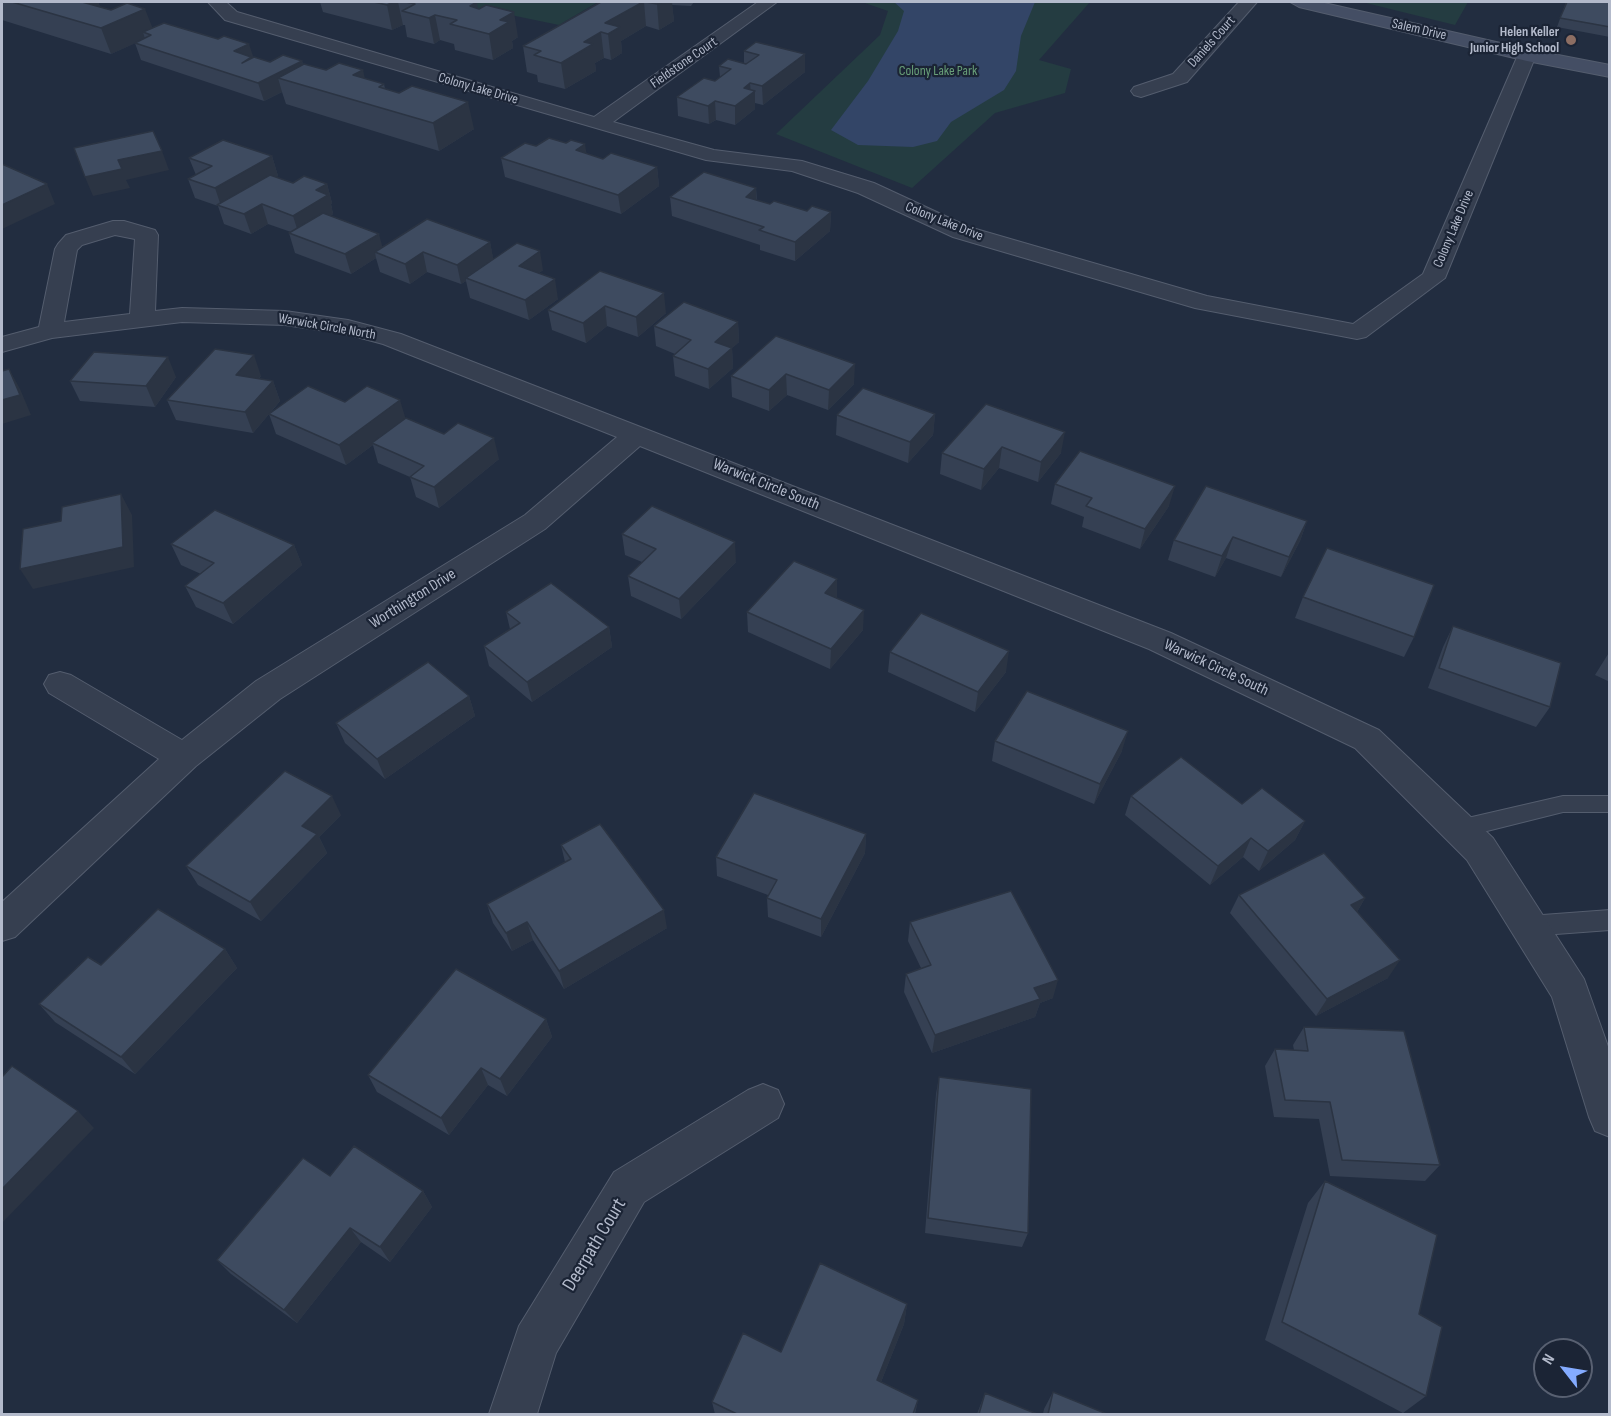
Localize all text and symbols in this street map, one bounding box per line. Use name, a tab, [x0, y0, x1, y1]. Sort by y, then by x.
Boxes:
street label: Daniels Court	[1185, 13, 1239, 71]
street label: Salem Drive	[1390, 16, 1448, 44]
place label: Helen Keller Junior High School	[1470, 24, 1559, 56]
marker: Helen Keller Junior High School	[1564, 33, 1578, 47]
street label: Fieldstone Court	[647, 34, 721, 92]
park label: Colony Lake Park	[899, 63, 977, 79]
street label: Colony Lake Drive	[436, 70, 520, 108]
street label: Colony Lake Drive	[1430, 188, 1478, 270]
street label: Colony Lake Drive	[903, 199, 985, 245]
street label: Warwick Circle North	[277, 310, 377, 344]
street label: Warwick Circle South	[710, 455, 822, 515]
street label: Worthington Drive	[366, 565, 460, 633]
street label: Warwick Circle South	[1161, 635, 1271, 701]
street label: Deerpath Court	[558, 1194, 632, 1296]
north arrow	[1533, 1338, 1593, 1398]
text: N	[1539, 1351, 1559, 1368]

